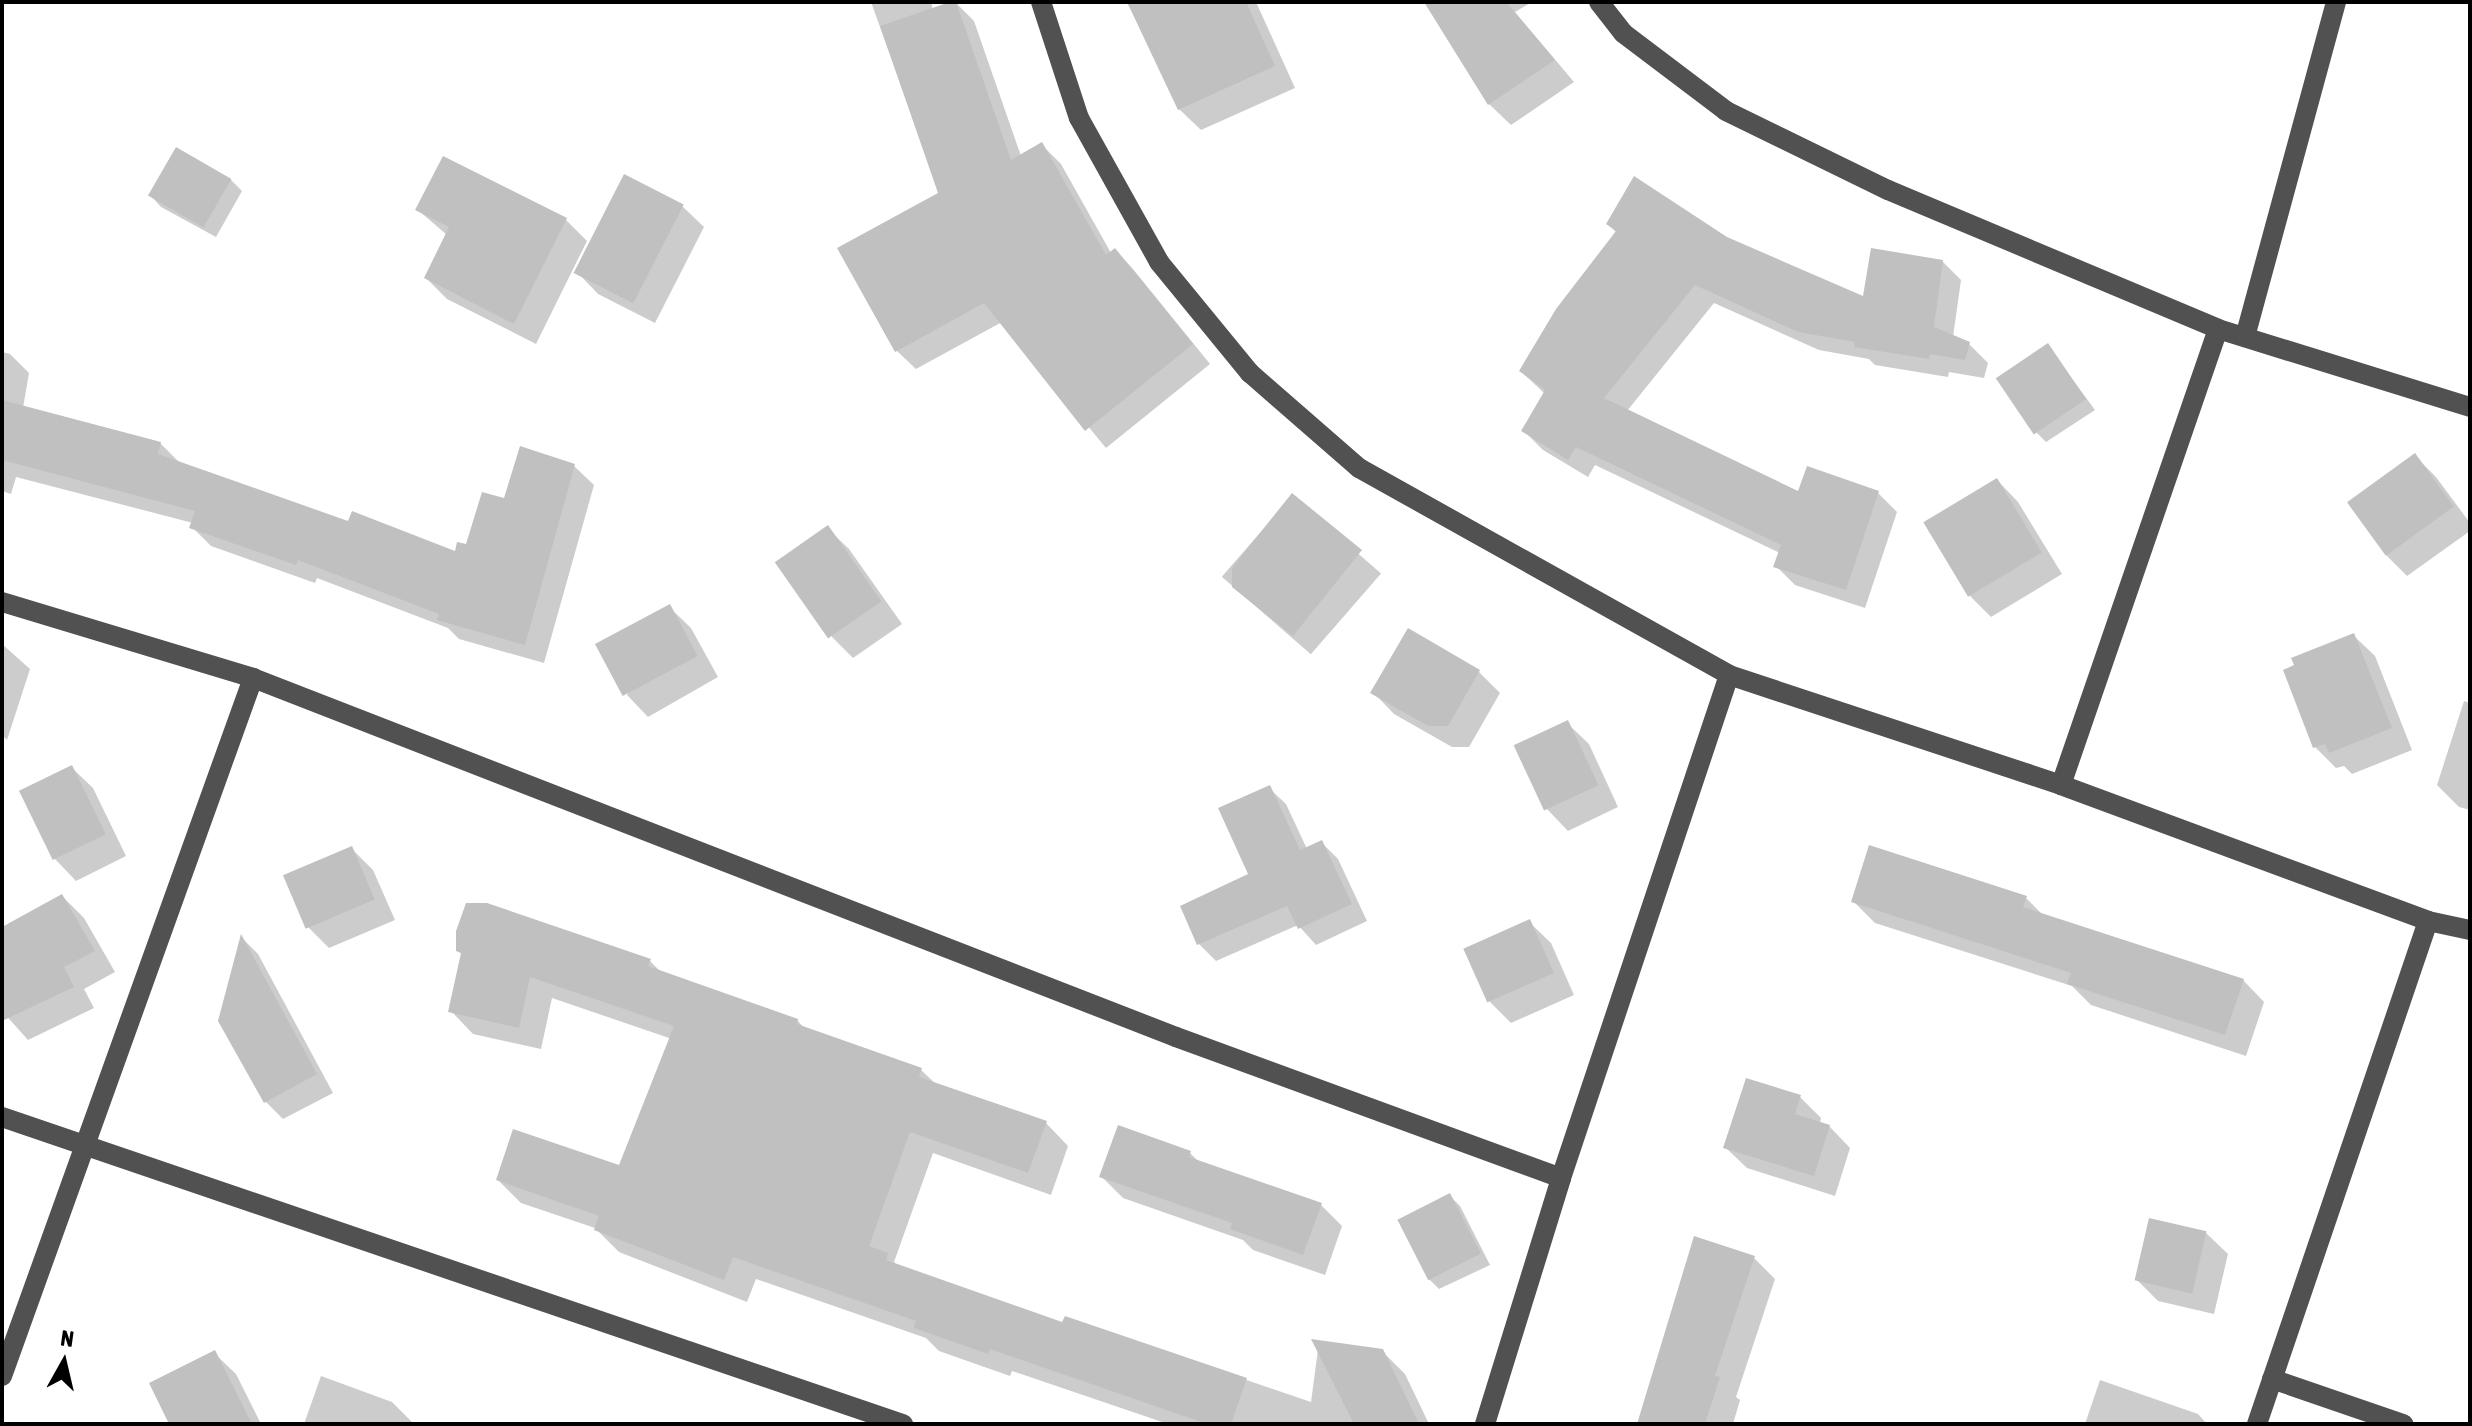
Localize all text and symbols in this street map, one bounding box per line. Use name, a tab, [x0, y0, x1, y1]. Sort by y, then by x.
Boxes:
north arrow	[24, 1322, 104, 1402]
text: N	[59, 1324, 76, 1352]

